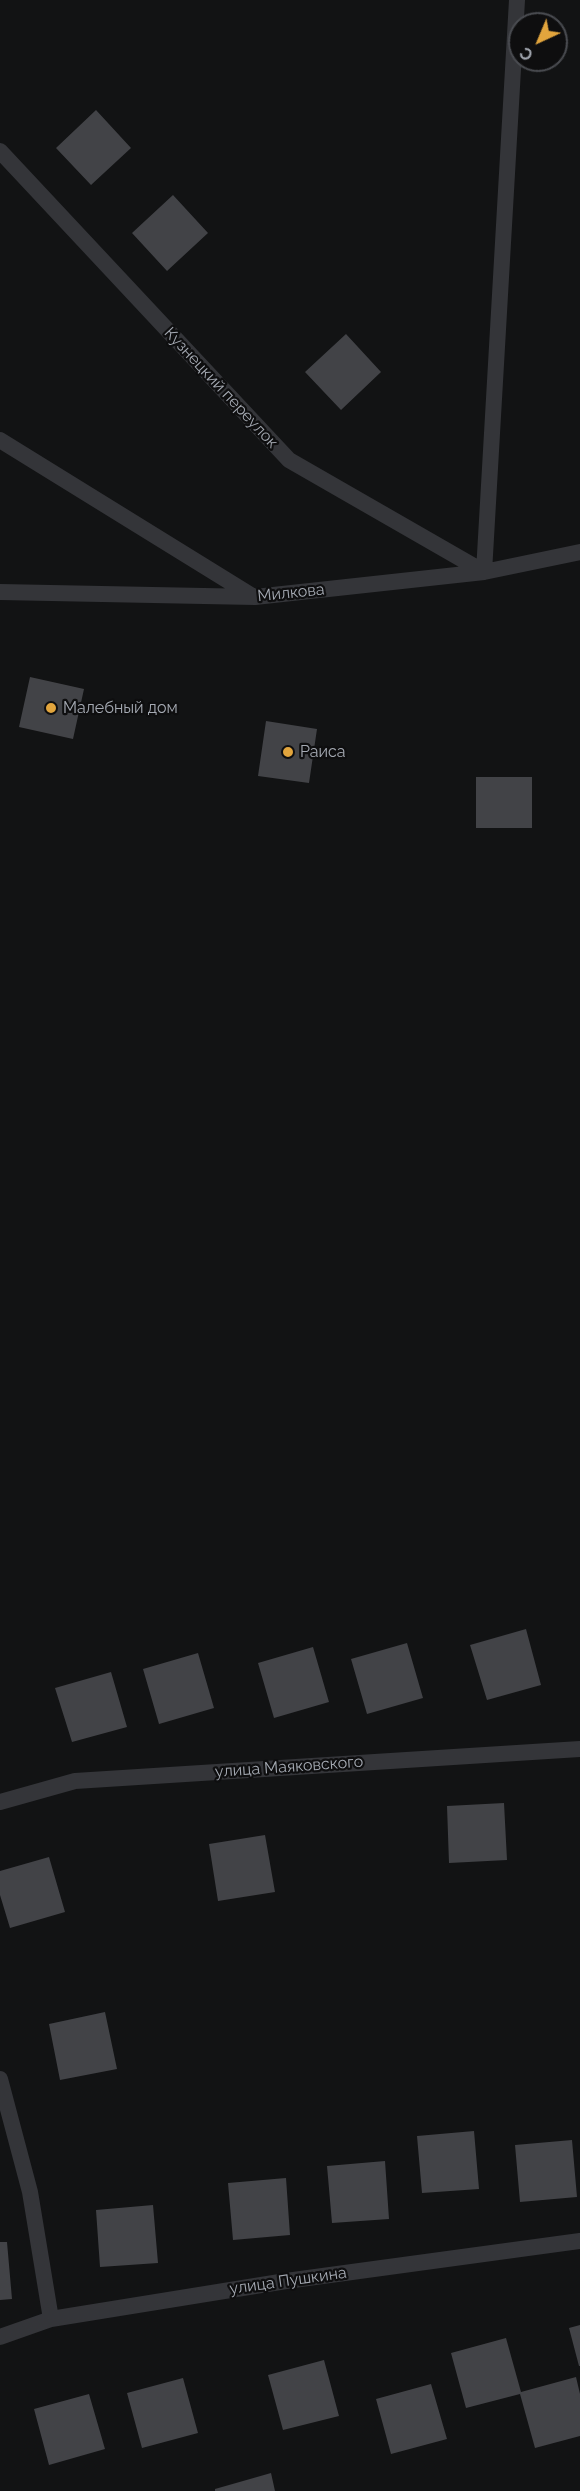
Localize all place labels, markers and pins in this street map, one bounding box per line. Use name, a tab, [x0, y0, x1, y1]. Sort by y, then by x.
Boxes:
place label: Малебный дом	[63, 698, 178, 718]
marker: Малебный дом	[44, 701, 58, 715]
place label: Раиса	[300, 742, 346, 762]
marker: Раиса	[281, 745, 295, 759]

